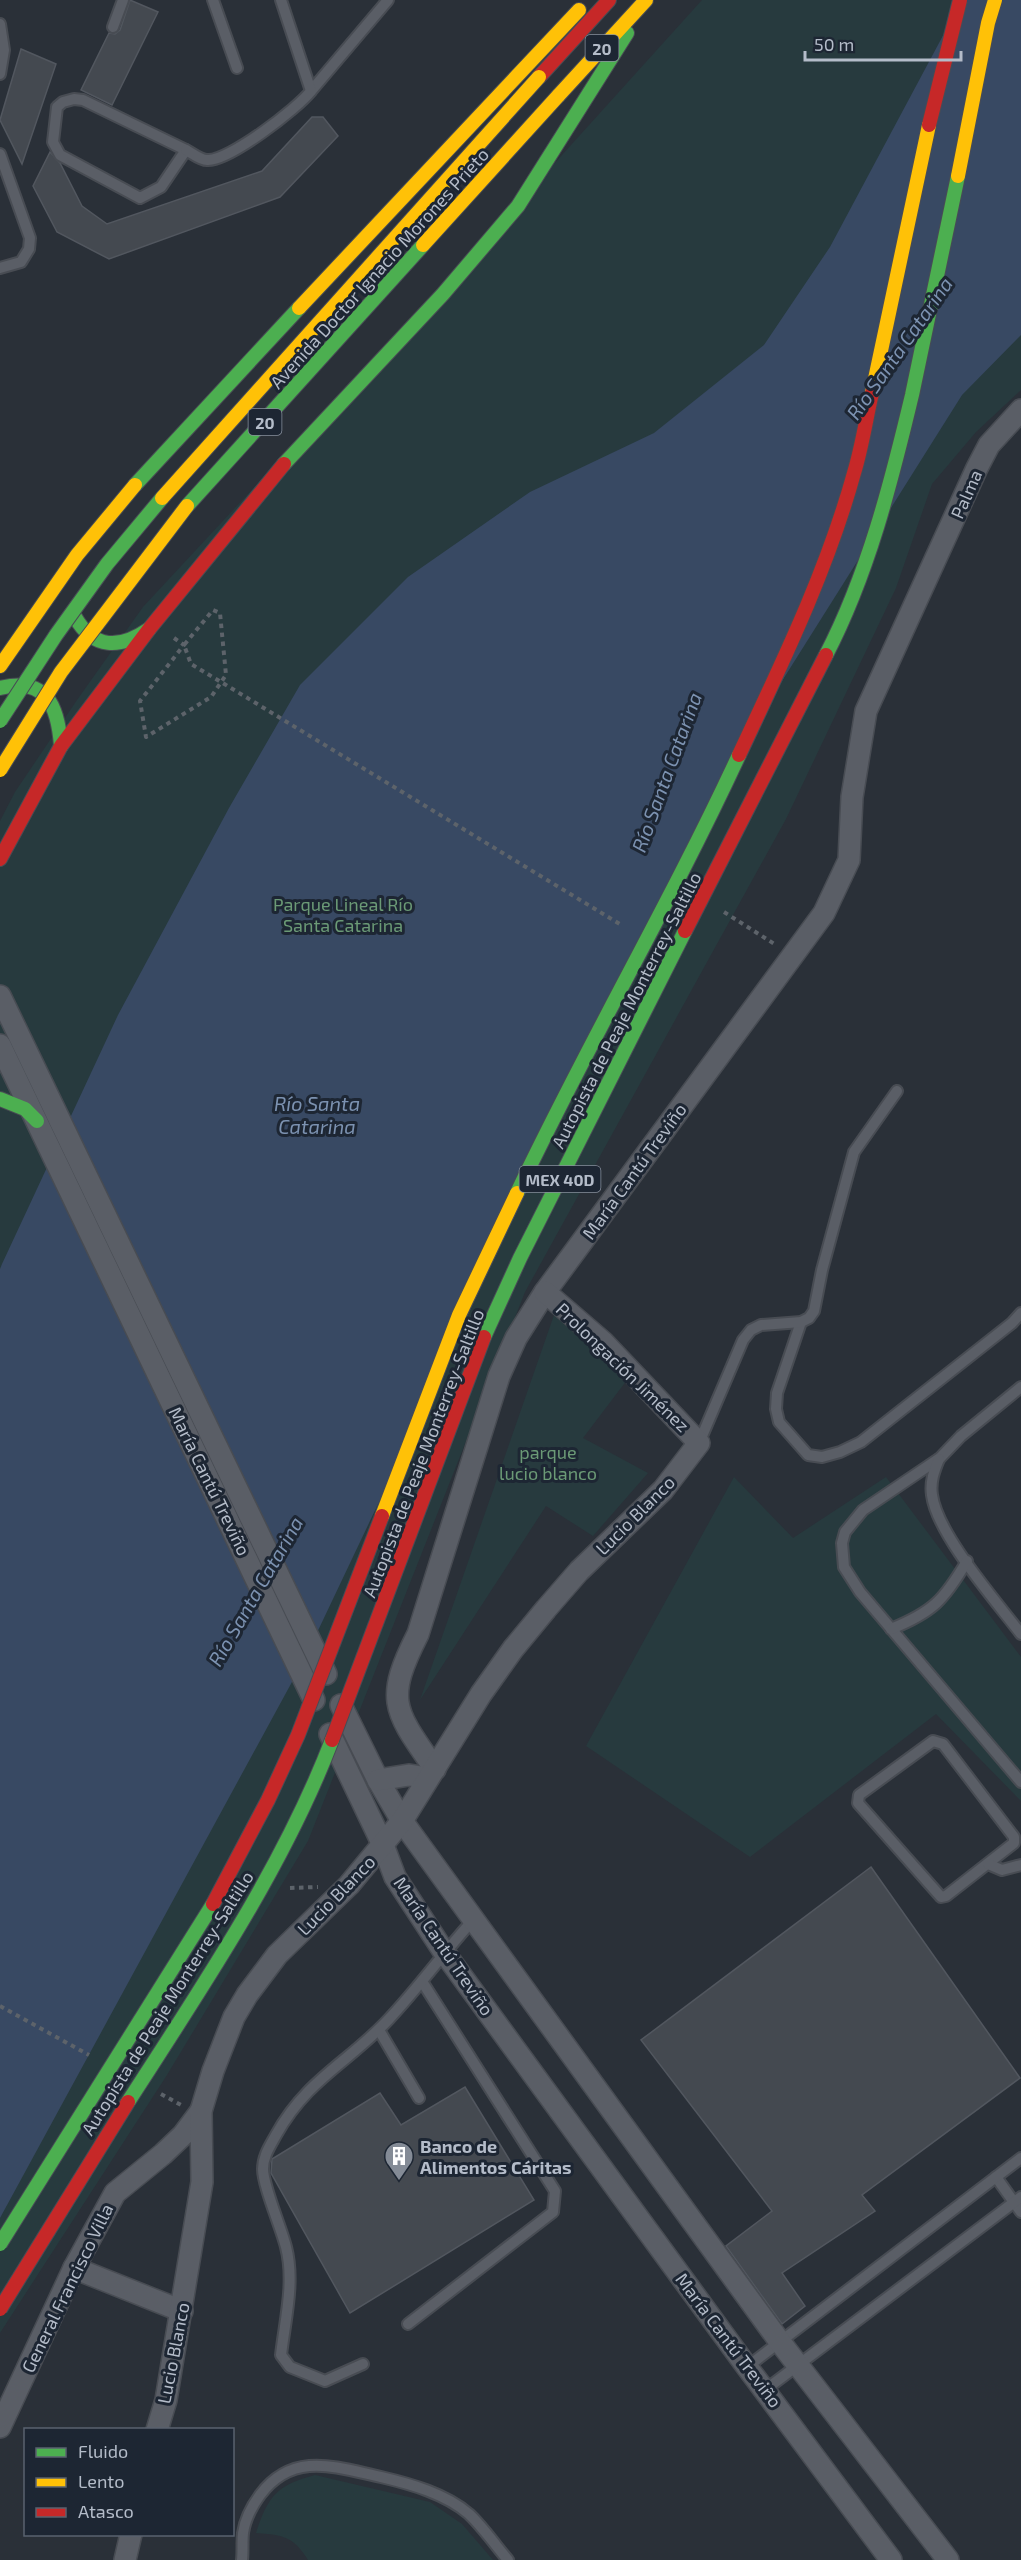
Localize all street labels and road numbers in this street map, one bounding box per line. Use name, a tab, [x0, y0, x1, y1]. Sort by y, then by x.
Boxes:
road number: 20	[586, 35, 618, 61]
street label: Avenida Doctor Ignacio Morones Prieto	[265, 143, 493, 393]
road number: 20	[248, 409, 282, 435]
street label: Palma	[945, 466, 987, 522]
street label: Autopista de Peaje Monterrey-Saltillo	[546, 868, 706, 1152]
street label: María Cantú Treviño	[577, 1099, 691, 1243]
road number: MEX 40D	[520, 1166, 600, 1192]
street label: Prolongación Jiménez	[552, 1298, 694, 1436]
street label: Autopista de Peaje Monterrey-Saltillo	[358, 1306, 488, 1600]
street label: María Cantú Treviño	[164, 1403, 256, 1559]
street label: Lucio Blanco	[591, 1471, 679, 1559]
street label: Lucio Blanco	[292, 1850, 380, 1940]
street label: Autopista de Peaje Monterrey-Saltillo	[76, 1867, 258, 2139]
street label: María Cantú Treviño	[389, 1872, 499, 2020]
street label: General Francisco Villa	[17, 2200, 117, 2376]
street label: María Cantú Treviño	[671, 2268, 787, 2412]
street label: Lucio Blanco	[152, 2300, 194, 2406]

